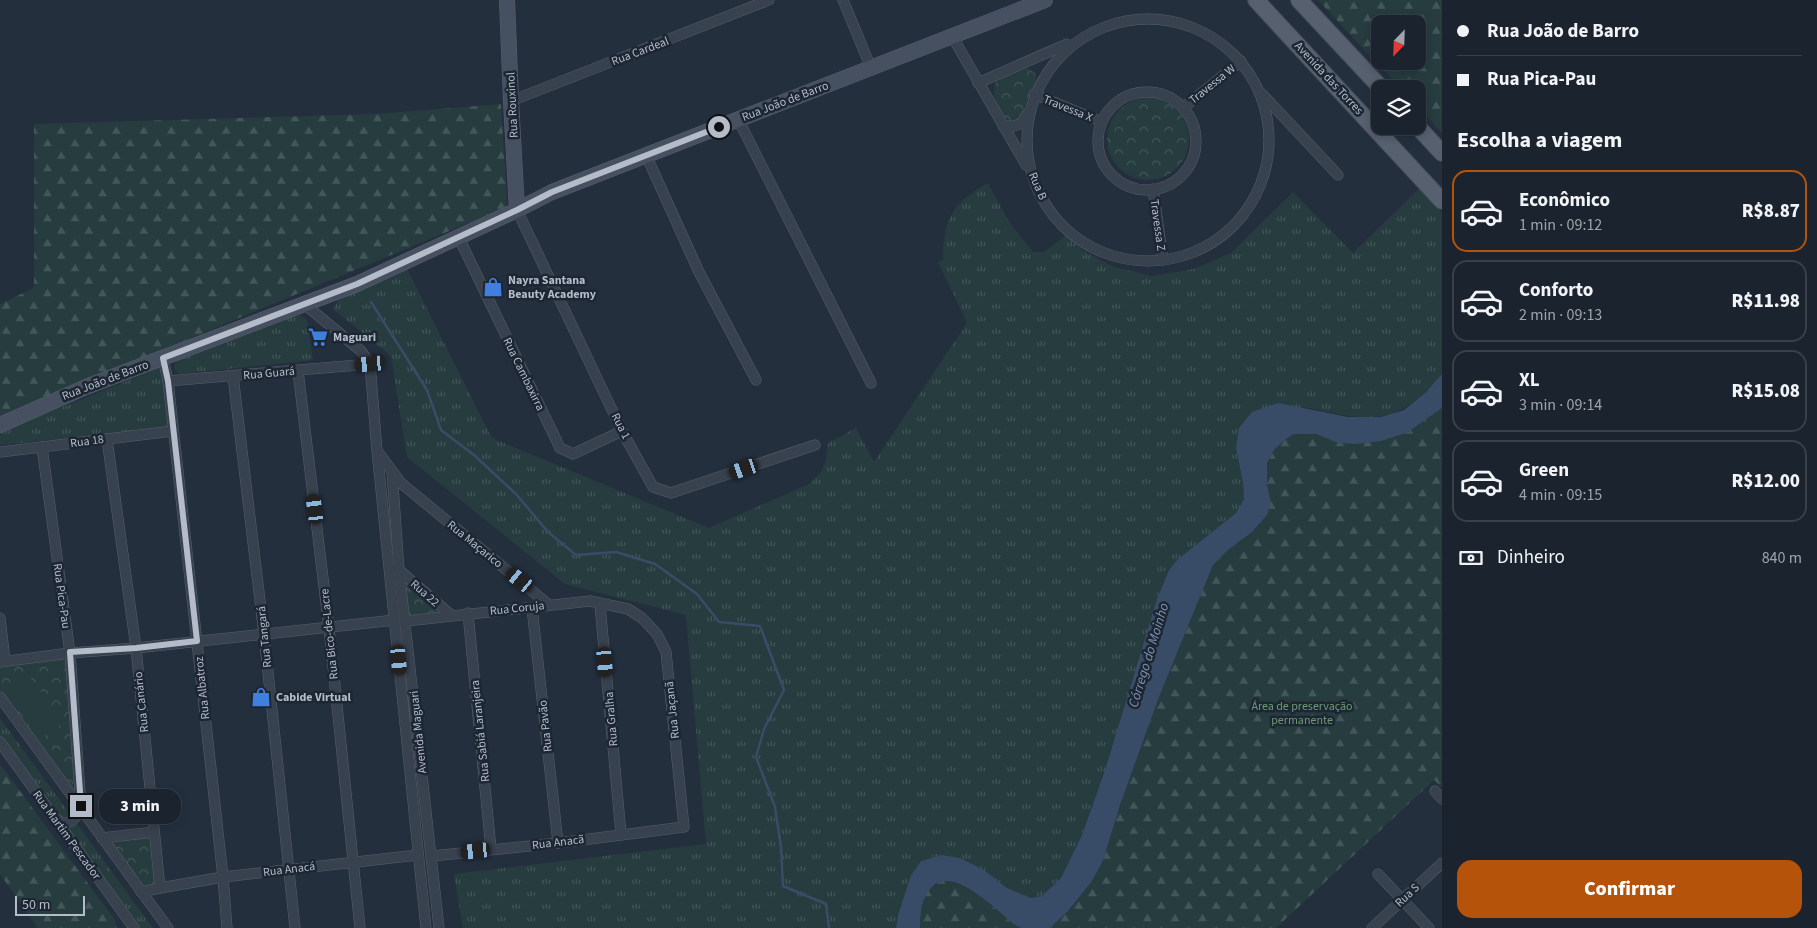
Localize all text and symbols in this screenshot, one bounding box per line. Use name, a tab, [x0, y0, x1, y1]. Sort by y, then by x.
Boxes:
north arrow	[1371, 15, 1426, 70]
map controls	[1371, 15, 1426, 135]
text: Rua João de Barro	[1487, 18, 1639, 45]
street label: Rua Cardeal	[609, 33, 671, 70]
street label: Avenida das Torres	[1290, 38, 1367, 119]
street label: Travessa W	[1185, 60, 1240, 108]
text: Rua Pica-Pau	[1487, 66, 1596, 93]
street label: Rua Rouxinol	[502, 72, 523, 138]
street label: Rua João de Barro	[739, 77, 831, 126]
button: layers	[1371, 80, 1426, 135]
street label: Travessa X	[1041, 91, 1095, 126]
route start	[708, 116, 730, 138]
text: Escolha a viagem	[1457, 124, 1622, 156]
street label: Rua B	[1024, 170, 1051, 203]
text: Econômico	[1519, 187, 1610, 214]
icon: car	[1459, 189, 1504, 234]
street label: Travessa Z	[1145, 198, 1170, 252]
text: R$8.87	[1742, 198, 1800, 225]
text: 1 min · 09:12	[1519, 214, 1602, 236]
place label: Nayra Santana Beauty Academy	[508, 272, 597, 303]
shop icon: Nayra Santana Beauty Academy	[482, 276, 504, 298]
text: Conforto	[1519, 277, 1593, 304]
icon: car	[1459, 279, 1504, 324]
text: R$11.98	[1732, 288, 1800, 315]
text: 2 min · 09:13	[1519, 304, 1602, 326]
supermarket icon: Maguari	[307, 326, 329, 348]
place label: Maguari	[333, 329, 376, 346]
street label: Rua Cambaxirra	[498, 335, 549, 414]
car	[354, 355, 385, 373]
street label: Rua João de Barro	[59, 356, 151, 405]
street label: Rua Guará	[243, 363, 296, 384]
text: XL	[1519, 367, 1540, 394]
icon: car	[1459, 369, 1504, 414]
text: R$15.08	[1732, 378, 1800, 405]
text: 3 min · 09:14	[1519, 394, 1602, 416]
street label: Rua 1	[607, 410, 634, 442]
street label: Rua 18	[69, 431, 105, 452]
car	[727, 457, 760, 481]
text: Green	[1519, 457, 1569, 484]
icon: car	[1459, 459, 1504, 504]
text: R$12.00	[1732, 468, 1800, 495]
text: 4 min · 09:15	[1519, 484, 1602, 506]
car	[305, 493, 324, 525]
street label: Rua Maçarico	[443, 517, 506, 572]
icon: cash	[1457, 544, 1485, 572]
text: Dinheiro	[1497, 544, 1565, 571]
text: 840 m	[1762, 547, 1802, 569]
street label: Rua Pica-Pau	[49, 562, 74, 630]
car	[503, 565, 536, 595]
street label: Rua 22	[406, 576, 443, 611]
street label: Rua Bico-de-Lacre	[316, 588, 343, 680]
street label: Rua Coruja	[489, 597, 545, 620]
water label: Córrego do Moinho	[1124, 601, 1174, 710]
street label: Rua Tangará	[253, 605, 276, 669]
car	[390, 644, 407, 676]
car	[596, 646, 613, 678]
street label: Rua Albatroz	[191, 656, 214, 720]
street label: Rua Canário	[130, 671, 153, 733]
street label: Rua Sabiá Laranjeira	[467, 679, 494, 783]
street label: Rua Jaçanã	[661, 680, 684, 739]
shop icon: Cabide Virtual	[250, 686, 272, 708]
place label: Cabide Virtual	[276, 689, 351, 706]
street label: Avenida Maguari	[406, 690, 431, 774]
street label: Rua Gralha	[601, 691, 622, 747]
park label: Área de preservação permanente	[1251, 698, 1353, 729]
street label: Rua Pavão	[534, 699, 557, 753]
street label: Rua Martim Pescador	[28, 787, 105, 884]
callout: 3 min	[98, 788, 181, 824]
route end	[70, 795, 92, 817]
text: 3 min	[120, 795, 160, 817]
street label: Rua Anacã	[531, 831, 585, 854]
car	[460, 842, 491, 860]
street label: Rua Anacá	[262, 858, 316, 881]
button: Confirmar	[1457, 860, 1802, 918]
street label: Rua S	[1391, 880, 1423, 911]
scale bar	[15, 893, 85, 916]
text: 50 m	[22, 895, 50, 915]

